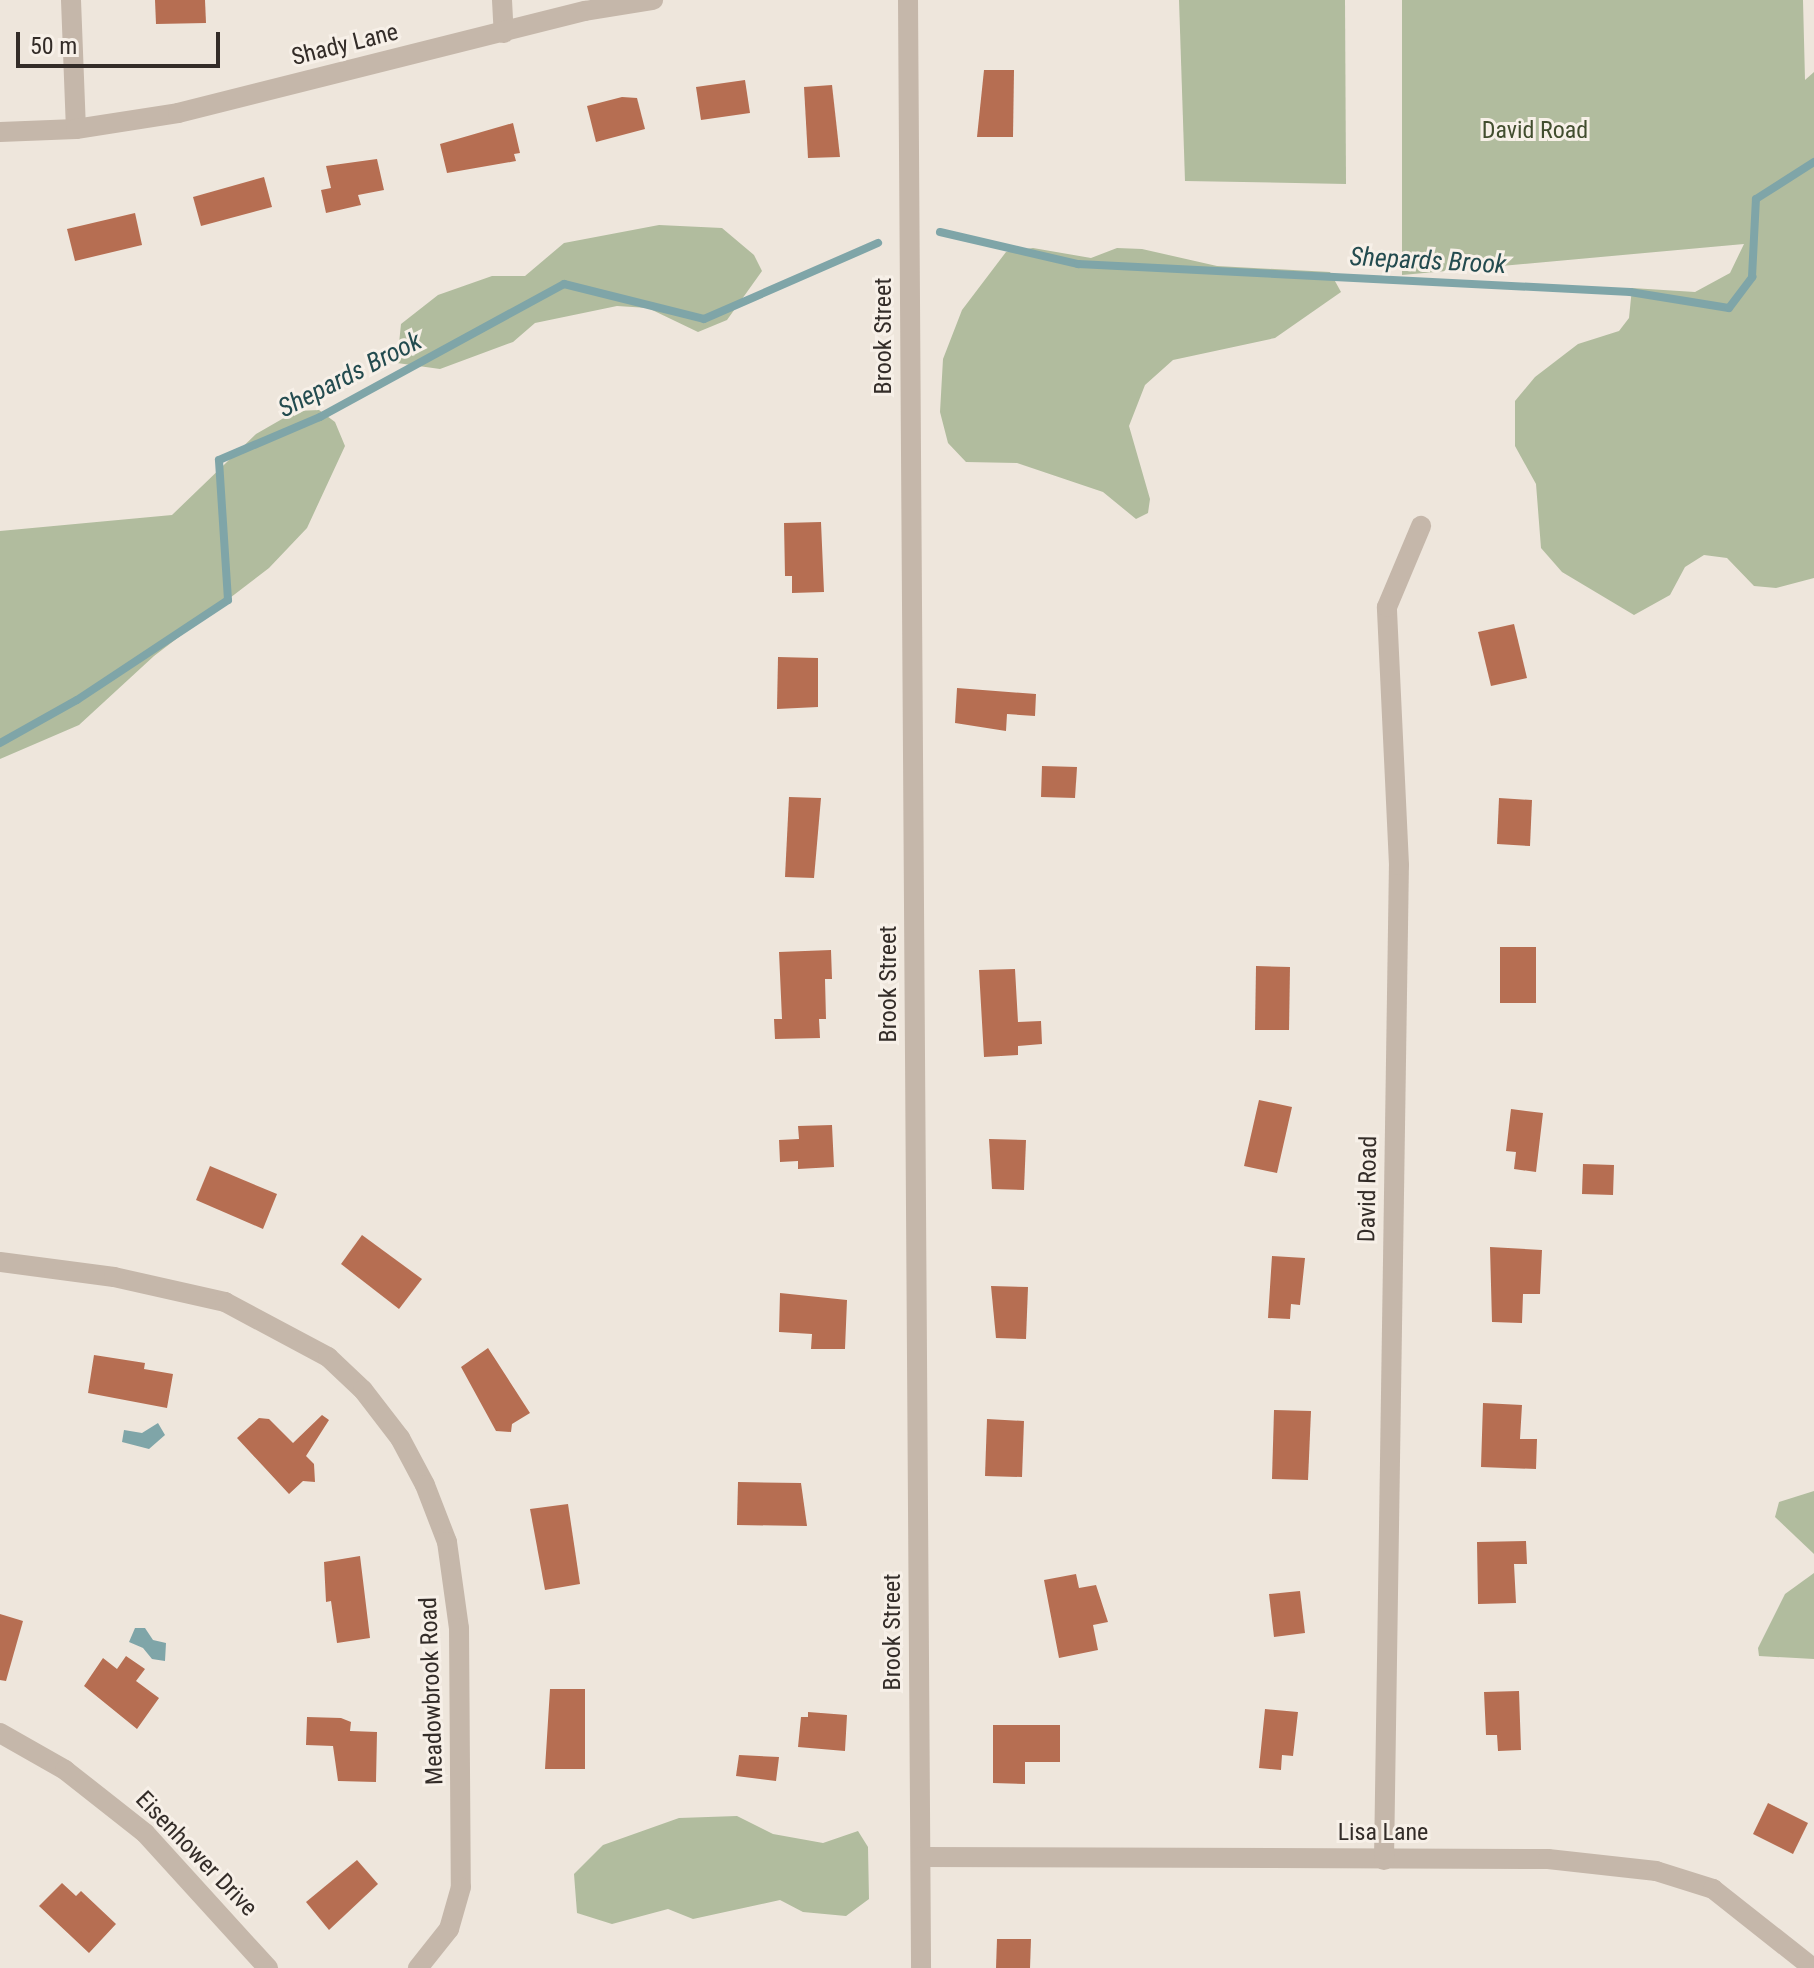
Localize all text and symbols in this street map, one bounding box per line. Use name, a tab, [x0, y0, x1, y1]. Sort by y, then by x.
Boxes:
scale bar	[20, 16, 224, 66]
street label: Shady Lane	[289, 18, 401, 72]
text: 50 m	[30, 32, 77, 60]
park label: David Road	[1482, 117, 1588, 145]
water label: Shepards Brook	[1349, 241, 1507, 281]
street label: Brook Street	[870, 278, 898, 394]
water label: Shepards Brook	[273, 325, 427, 425]
street label: Brook Street	[875, 926, 903, 1042]
street label: David Road	[1353, 1136, 1383, 1242]
street label: Brook Street	[879, 1574, 907, 1690]
street label: Meadowbrook Road	[414, 1597, 450, 1785]
street label: Eisenhower Drive	[129, 1786, 263, 1922]
street label: Lisa Lane	[1338, 1819, 1428, 1847]

